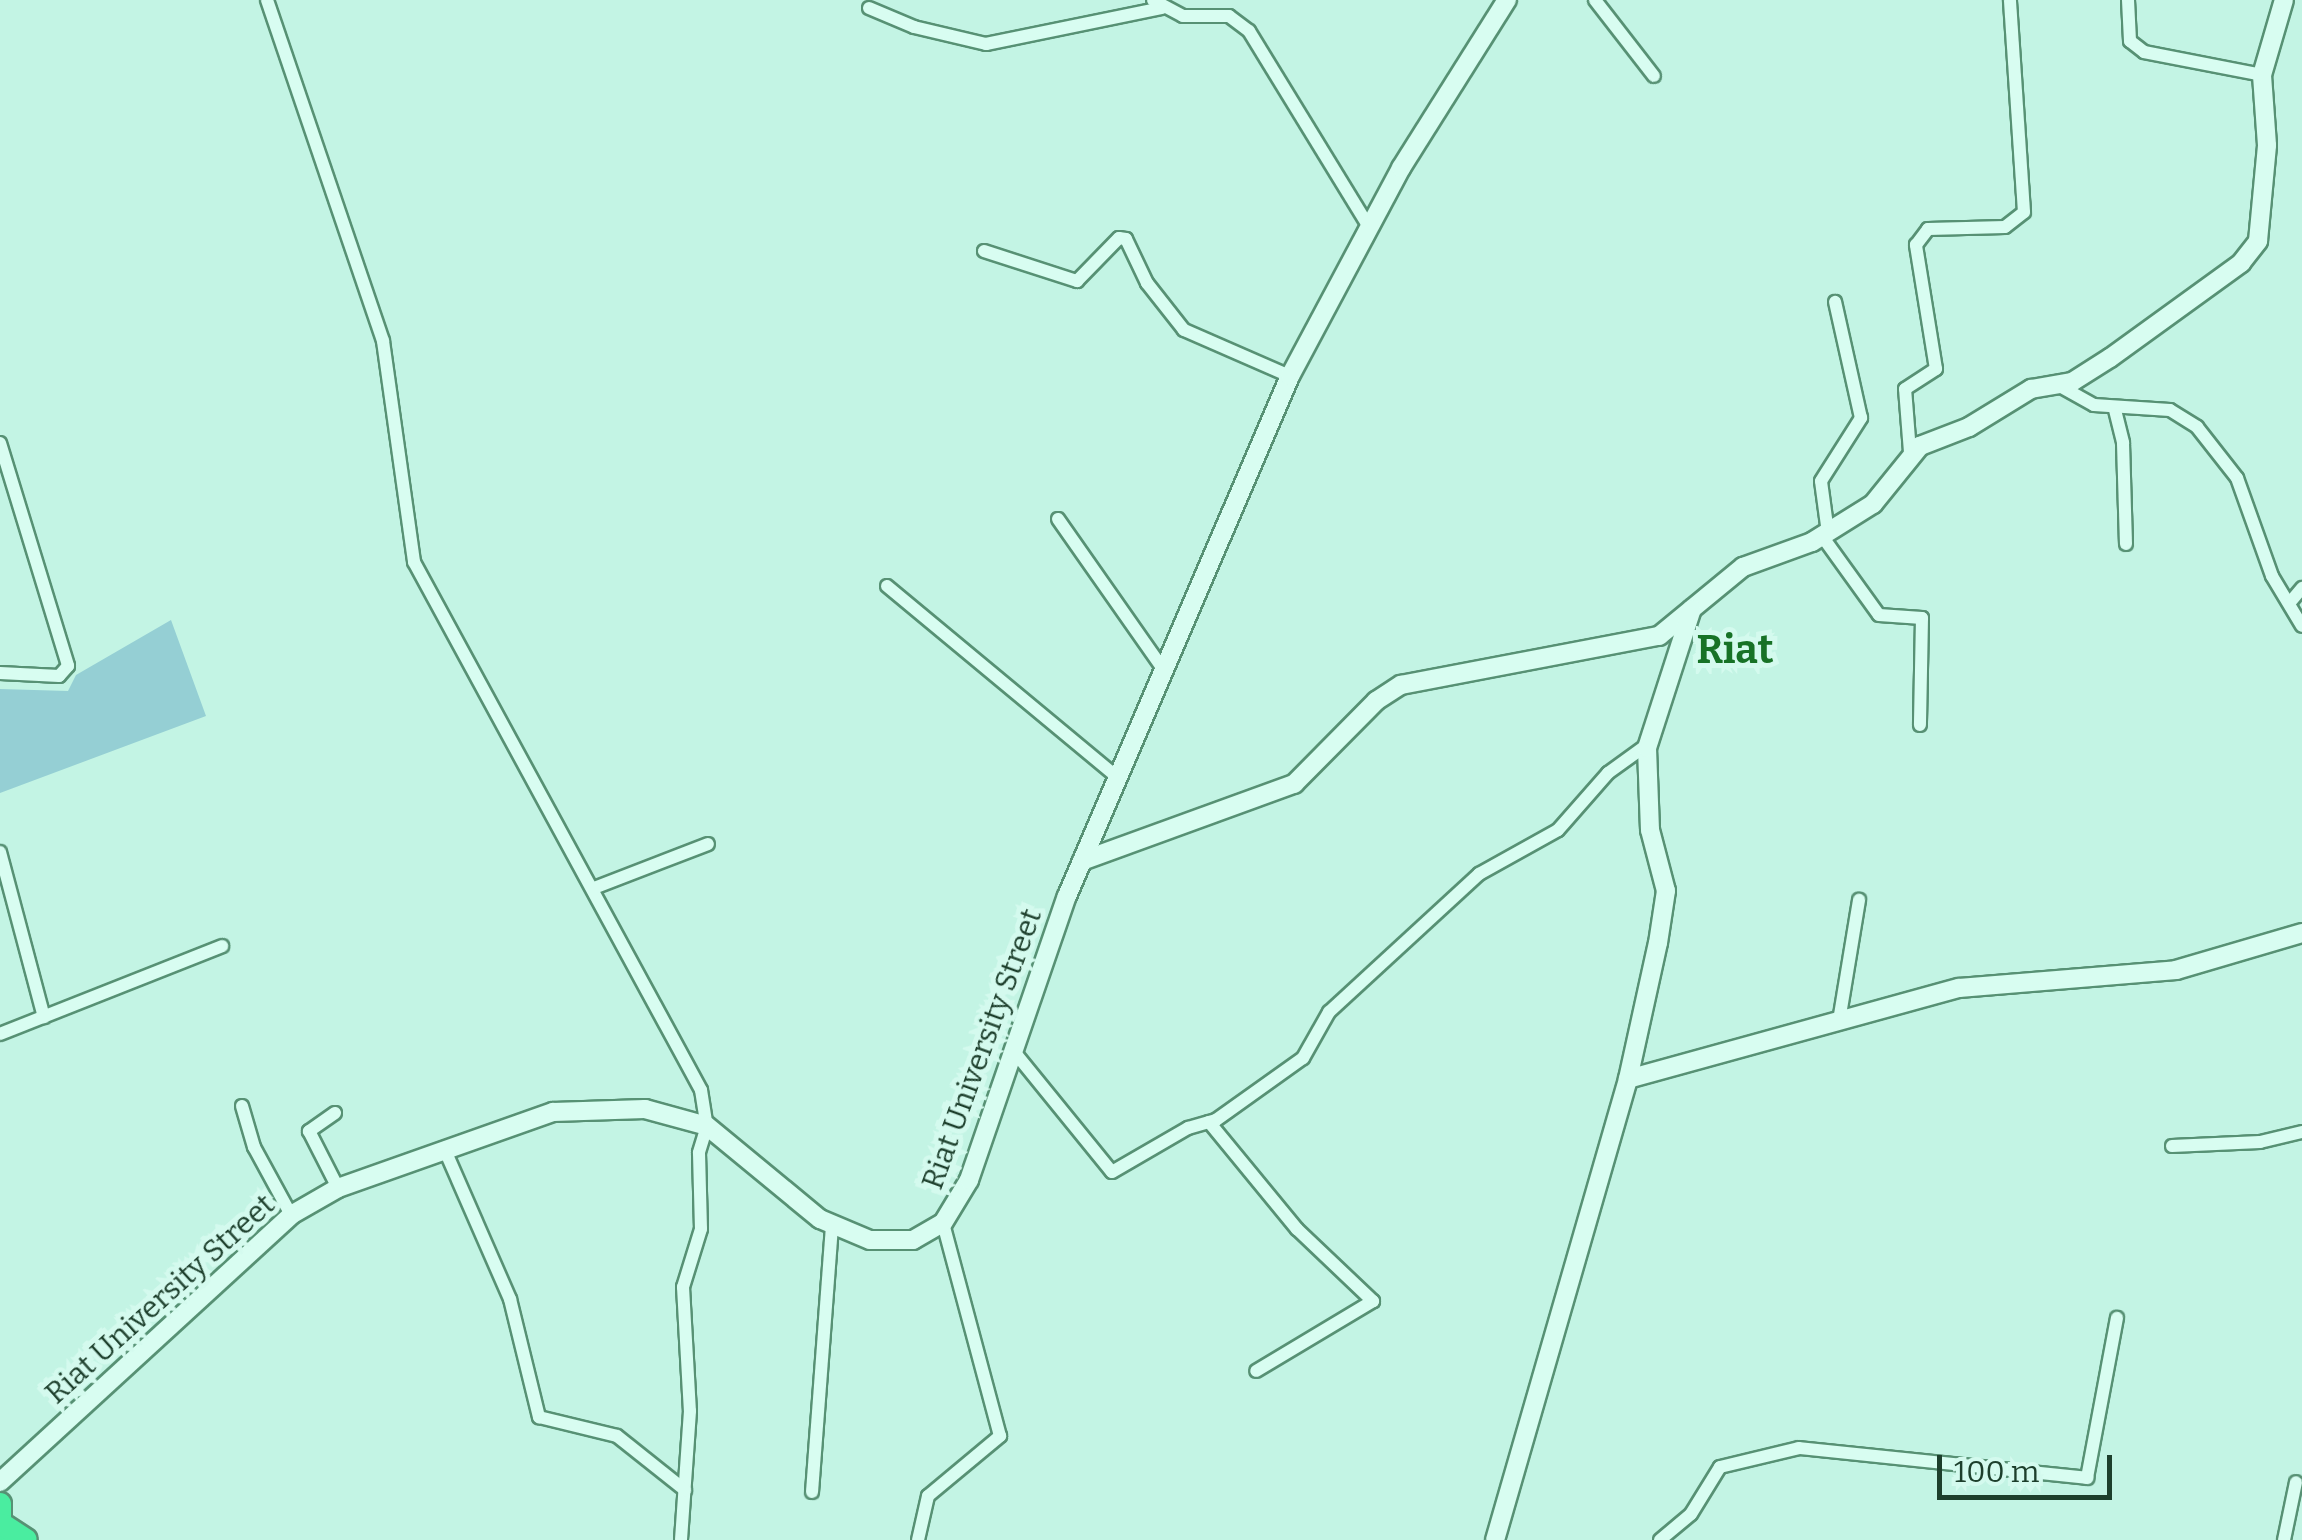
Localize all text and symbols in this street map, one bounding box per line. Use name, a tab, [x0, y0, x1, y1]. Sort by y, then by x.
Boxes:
district label: Riat	[1696, 626, 1774, 674]
street label: Riat University Street	[914, 904, 1050, 1194]
street label: Riat University Street	[38, 1187, 282, 1411]
scale bar	[1942, 1435, 2117, 1497]
text: 100 m	[1954, 1454, 2039, 1490]

